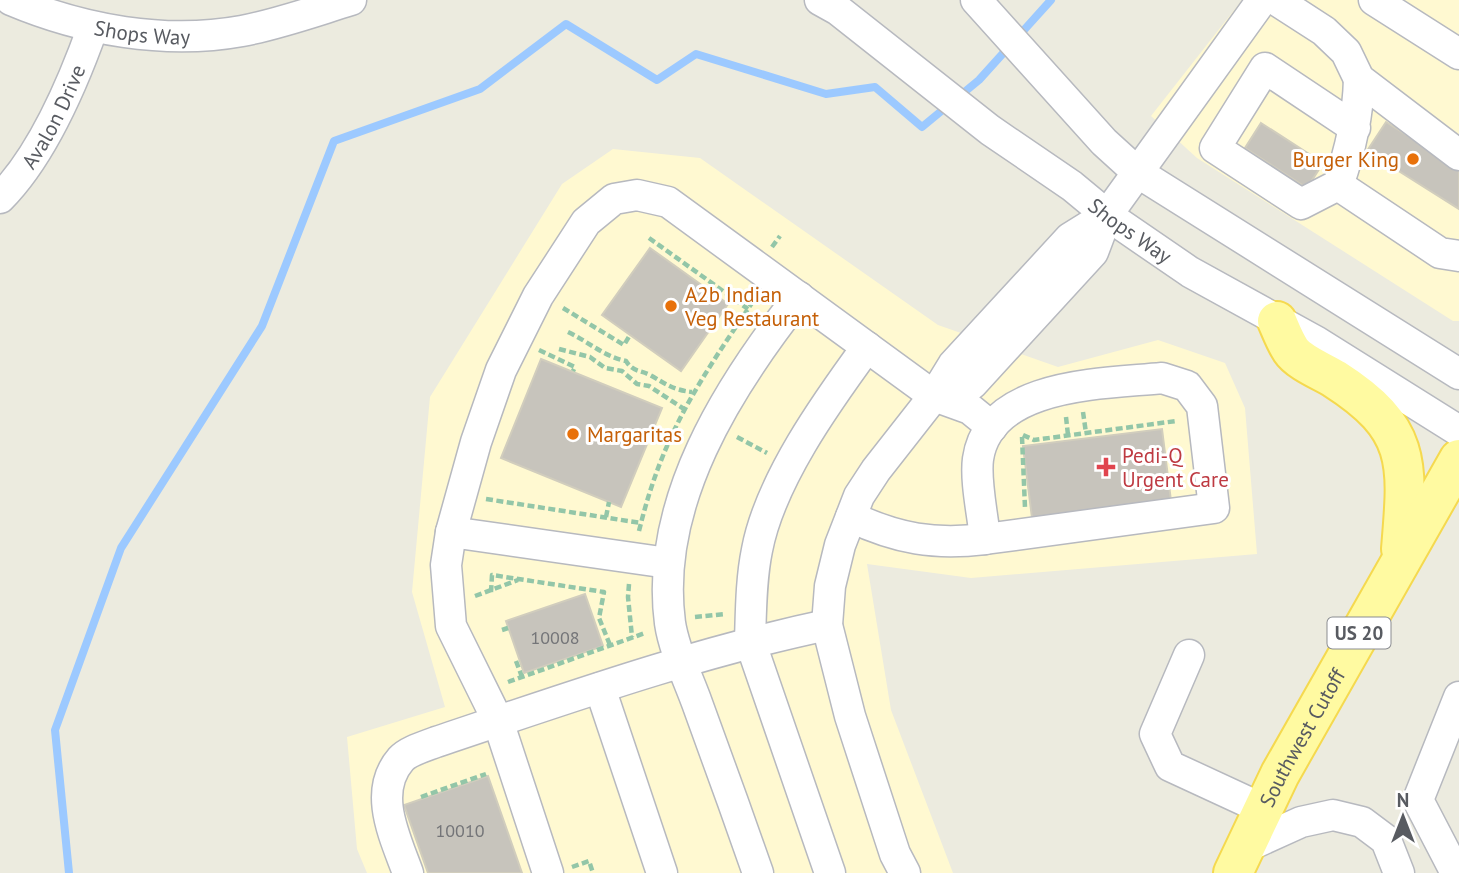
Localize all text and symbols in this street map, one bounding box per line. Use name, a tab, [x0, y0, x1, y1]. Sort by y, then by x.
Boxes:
street label: Shops Way	[92, 13, 190, 50]
street label: Avalon Drive	[15, 60, 91, 174]
place label: Burger King	[1292, 146, 1399, 173]
marker: Burger King	[1405, 151, 1421, 167]
street label: Shops Way	[1083, 192, 1178, 269]
place label: A2b Indian Veg Restaurant	[684, 281, 819, 332]
marker: A2b Indian Veg Restaurant	[663, 298, 679, 314]
place label: Margaritas	[587, 421, 682, 448]
marker: Margaritas	[565, 426, 581, 442]
place label: Pedi-Q Urgent Care	[1122, 442, 1229, 493]
marker: Pedi-Q Urgent Care	[1096, 457, 1116, 477]
road number: US 20	[1328, 618, 1390, 648]
house number: 10008	[530, 626, 580, 649]
street label: Southwest Cutoff	[1253, 662, 1351, 811]
north arrow	[1368, 782, 1438, 852]
text: N	[1397, 788, 1409, 812]
house number: 10010	[435, 819, 485, 842]

